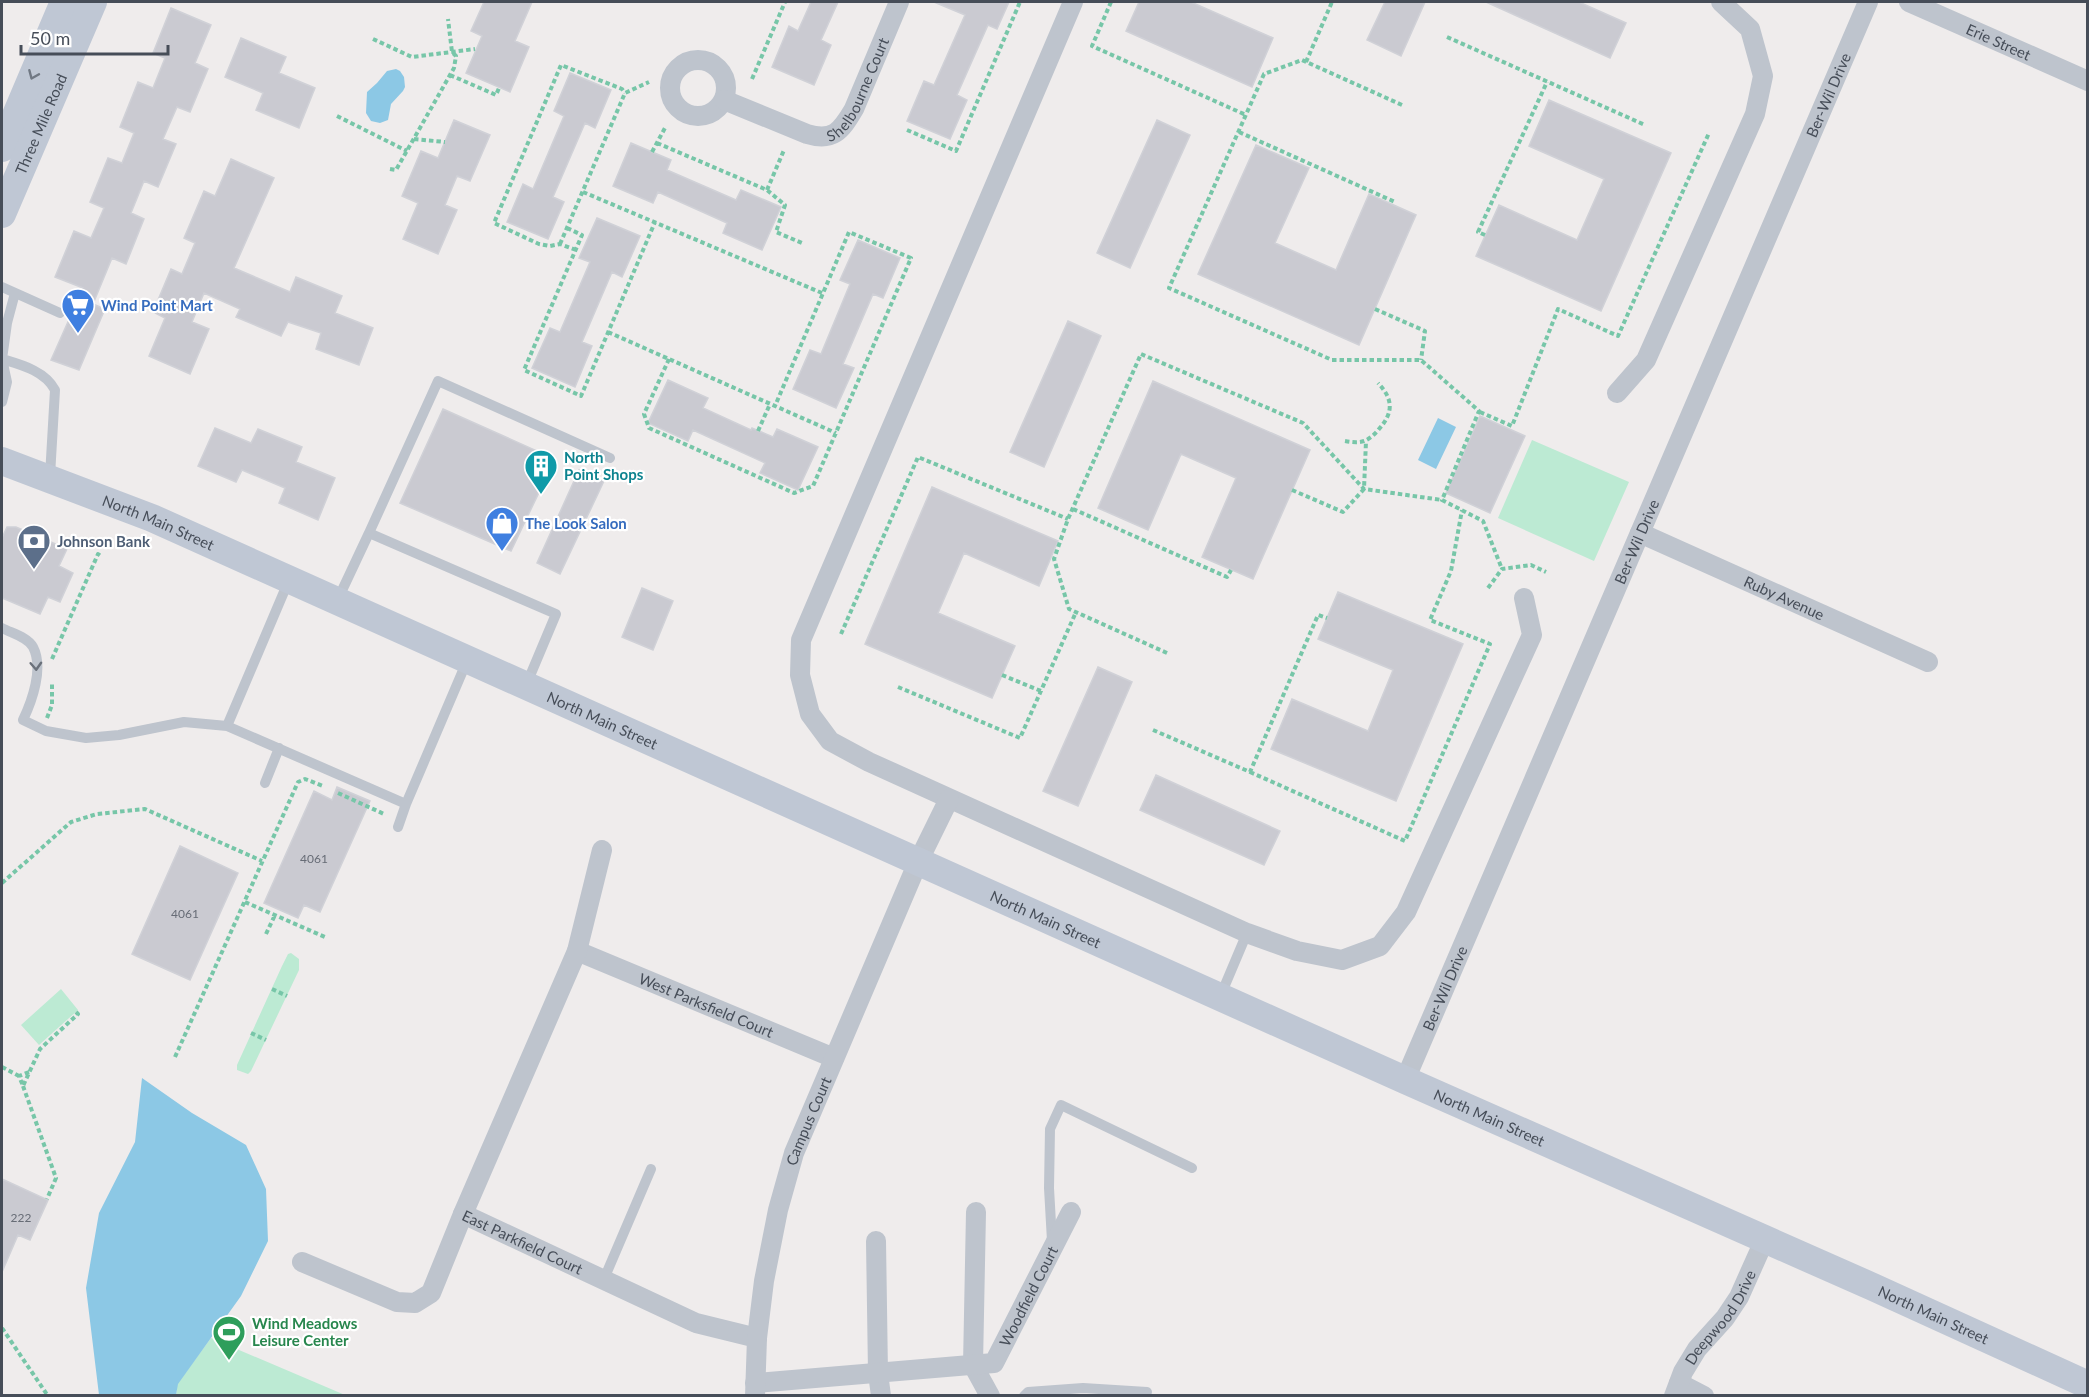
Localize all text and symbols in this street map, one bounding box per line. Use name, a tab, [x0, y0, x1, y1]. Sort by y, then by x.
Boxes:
scale bar	[21, 18, 168, 56]
street label: Erie Street	[1964, 19, 2034, 64]
text: 50 m	[30, 27, 70, 49]
street label: Shelbourne Court	[824, 34, 892, 145]
street label: Ber-Wil Drive	[1802, 50, 1854, 140]
one-way arrow	[28, 68, 40, 79]
street label: Three Mile Road	[11, 71, 70, 177]
supermarket icon: Wind Point Mart	[60, 287, 96, 334]
place label: Wind Point Mart	[101, 296, 213, 314]
building icon: North Point Shops	[523, 448, 559, 495]
place label: North Point Shops	[564, 448, 644, 483]
street label: North Main Street	[100, 491, 218, 554]
street label: Ber-Wil Drive	[1610, 496, 1662, 587]
shop icon: The Look Salon	[484, 505, 520, 552]
place label: The Look Salon	[525, 514, 627, 532]
bank icon: Johnson Bank	[16, 523, 52, 570]
place label: Johnson Bank	[57, 532, 151, 550]
street label: Ruby Avenue	[1741, 572, 1827, 623]
one-way arrow	[30, 661, 42, 670]
street label: North Main Street	[544, 687, 661, 753]
house number: 4061	[300, 851, 328, 866]
street label: North Main Street	[988, 886, 1104, 952]
house number: 4061	[171, 906, 199, 921]
street label: Ber-Wil Drive	[1418, 943, 1471, 1033]
street label: West Parksfield Court	[636, 969, 777, 1041]
street label: Campus Court	[782, 1073, 835, 1167]
street label: North Main Street	[1431, 1085, 1548, 1150]
street label: East Parkfield Court	[459, 1206, 586, 1278]
house number: 222	[11, 1210, 31, 1225]
street label: Woodfield Court	[995, 1242, 1061, 1349]
street label: Deepwood Drive	[1681, 1267, 1759, 1368]
street label: North Main Street	[1875, 1282, 1992, 1348]
sports icon: Wind Meadows Leisure Center	[211, 1314, 247, 1361]
place label: Wind Meadows Leisure Center	[252, 1314, 358, 1349]

